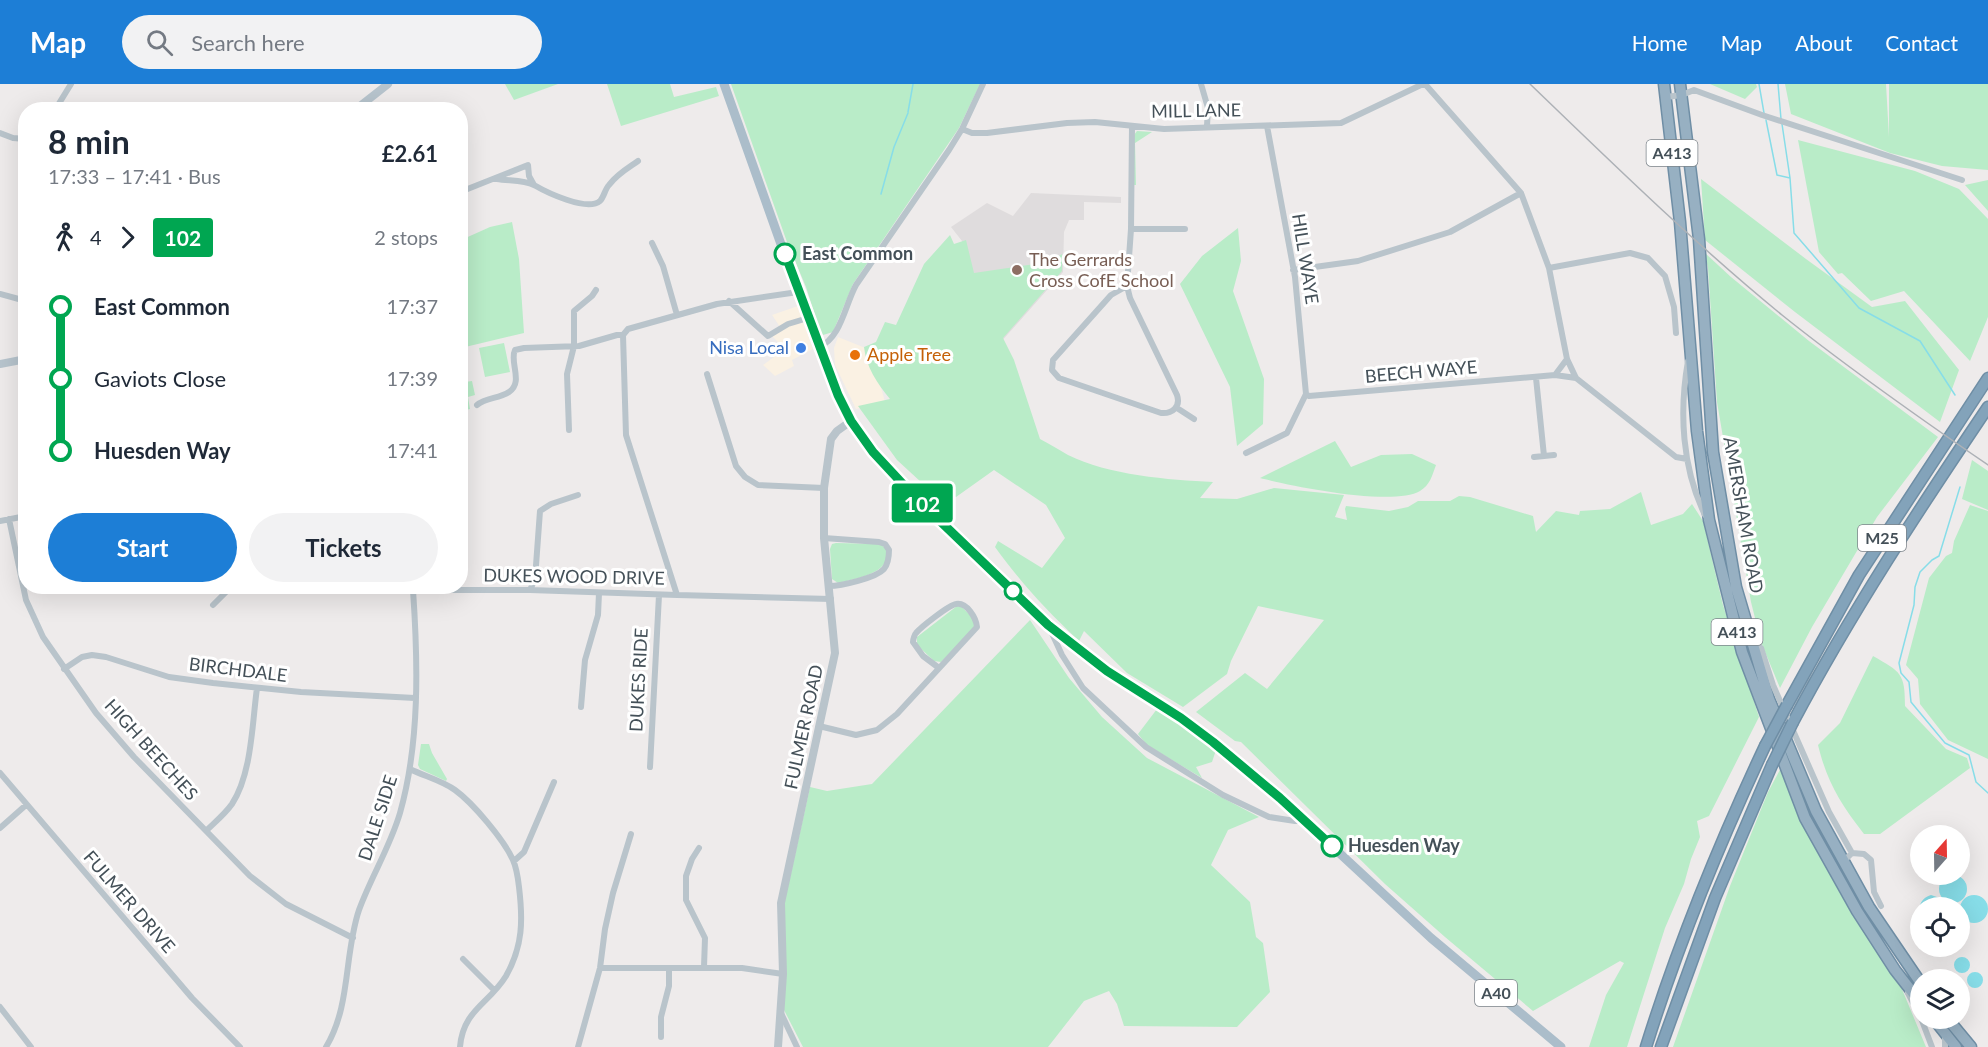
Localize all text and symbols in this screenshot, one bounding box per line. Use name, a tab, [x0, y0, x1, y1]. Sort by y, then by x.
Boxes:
search box	[122, 15, 542, 69]
text: Map	[30, 25, 86, 59]
icon: search	[143, 26, 176, 59]
text: Search here	[191, 29, 305, 56]
text: Home	[1632, 30, 1688, 55]
text: Map	[1721, 30, 1762, 55]
text: About	[1795, 30, 1852, 55]
text: Contact	[1885, 30, 1958, 55]
street label: MILL LANE	[1151, 98, 1241, 122]
text: 8 min	[48, 121, 130, 161]
text: £2.61	[382, 140, 438, 167]
road number: A413	[1646, 140, 1698, 166]
text: 17:33 – 17:41 · Bus	[48, 164, 221, 188]
street label: HILL WAYE	[1288, 212, 1324, 306]
icon: walk	[48, 221, 81, 254]
icon: forward	[111, 221, 144, 254]
text: 4	[90, 225, 102, 249]
text: 102	[165, 225, 201, 250]
text: 2 stops	[374, 225, 438, 249]
place label: East Common	[802, 242, 913, 264]
marker: East Common	[774, 243, 796, 265]
place label: The Gerrards Cross CofE School	[1029, 248, 1174, 291]
marker: The Gerrards Cross CofE School	[1010, 263, 1024, 277]
text: East Common	[94, 293, 230, 320]
text: 17:37	[387, 294, 438, 318]
place label: Nisa Local	[709, 336, 789, 358]
marker: Nisa Local	[794, 341, 808, 355]
place label: Apple Tree	[867, 343, 951, 365]
marker: Apple Tree	[848, 348, 862, 362]
street label: BEECH WAYE	[1364, 355, 1478, 387]
text: Gaviots Close	[94, 365, 226, 392]
text: 17:39	[387, 366, 438, 390]
street label: AMERSHAM ROAD	[1719, 435, 1769, 595]
text: Huesden Way	[94, 437, 231, 464]
text: 17:41	[387, 438, 438, 462]
line badge: 102	[888, 484, 956, 522]
text: 102	[904, 491, 940, 516]
button: Start	[48, 513, 237, 582]
button: Tickets	[249, 513, 438, 582]
road number: M25	[1858, 525, 1906, 551]
street label: DUKES WOOD DRIVE	[483, 563, 665, 589]
unlabelled marker	[1004, 582, 1022, 600]
road number: A413	[1712, 619, 1762, 645]
street label: DUKES RIDE	[624, 627, 652, 732]
street label: BIRCHDALE	[188, 652, 288, 686]
street label: FULMER ROAD	[779, 663, 827, 791]
street label: HIGH BEECHES	[101, 694, 203, 804]
street label: DALE SIDE	[353, 772, 401, 863]
north arrow	[1910, 825, 1970, 885]
map controls	[1910, 825, 1970, 1029]
place label: Huesden Way	[1348, 834, 1460, 856]
marker: Huesden Way	[1321, 835, 1343, 857]
street label: FULMER DRIVE	[79, 846, 180, 957]
button: locate	[1910, 897, 1970, 957]
button: layers	[1910, 969, 1970, 1029]
road number: A40	[1475, 980, 1517, 1006]

